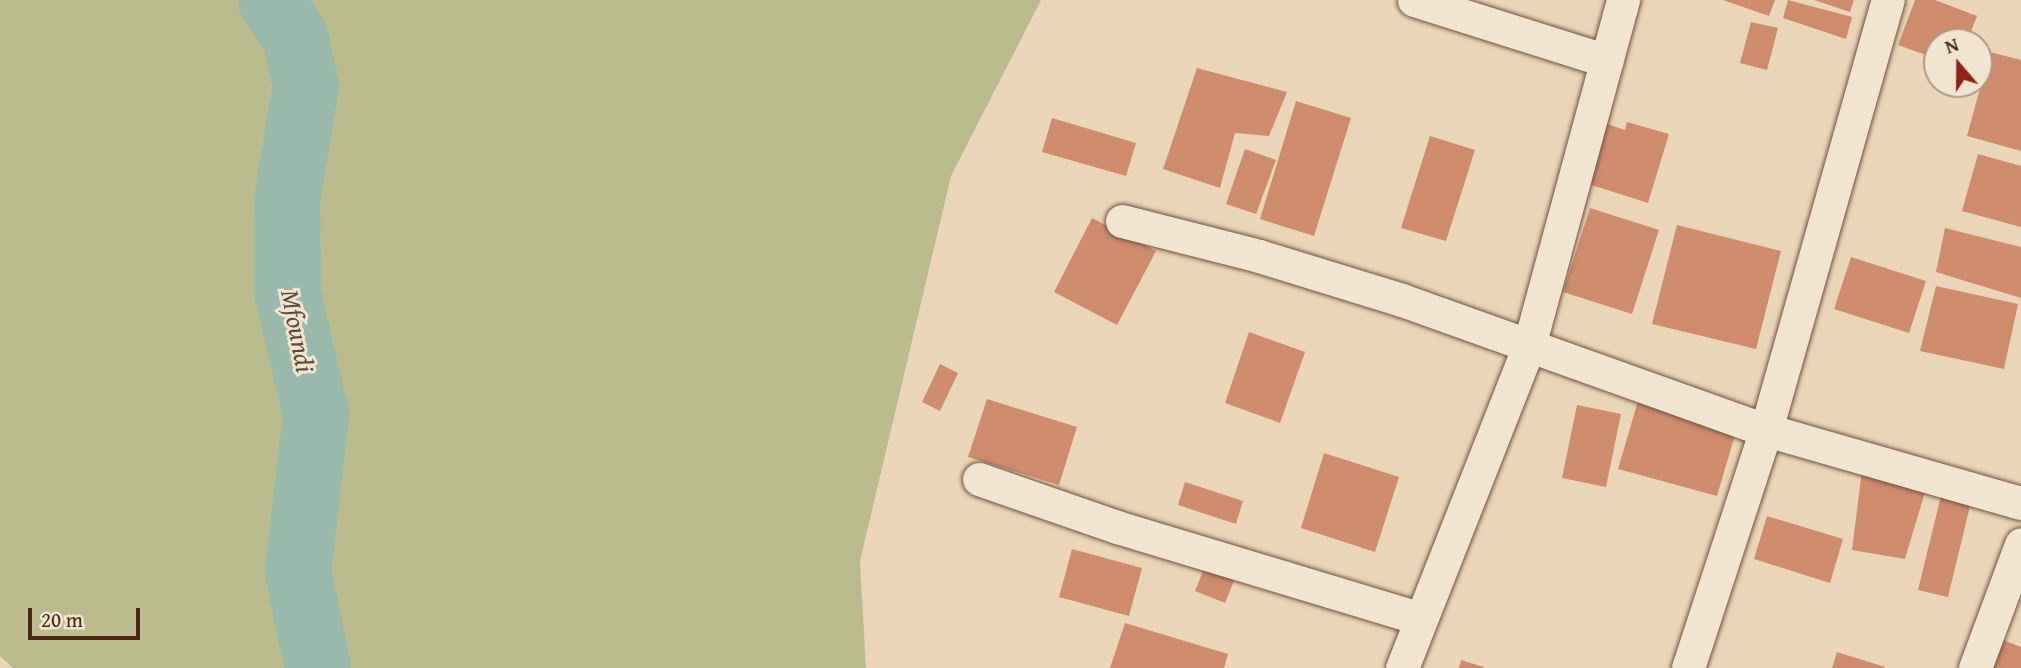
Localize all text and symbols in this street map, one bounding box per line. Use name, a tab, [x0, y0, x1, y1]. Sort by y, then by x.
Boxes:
north arrow	[1923, 28, 1993, 98]
text: N	[1941, 30, 1962, 60]
water label: Mfoundi	[275, 287, 321, 375]
scale bar	[32, 594, 144, 638]
text: 20 m	[41, 604, 83, 635]

